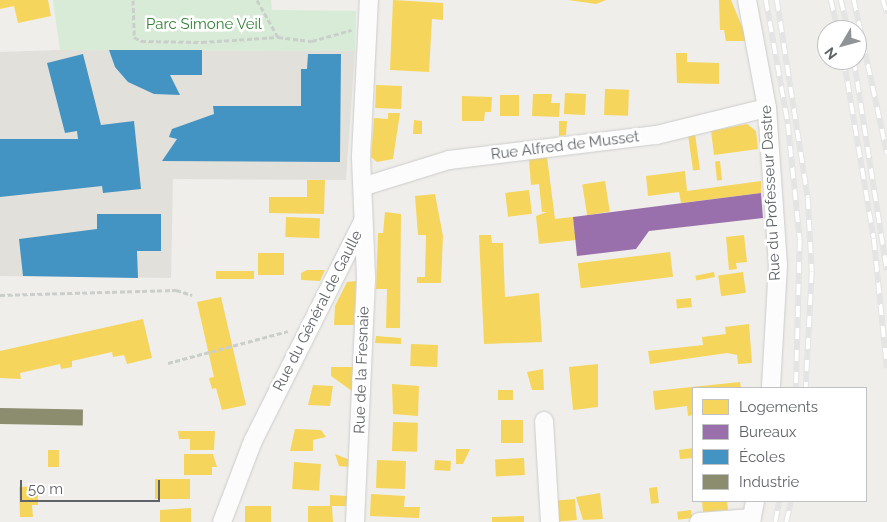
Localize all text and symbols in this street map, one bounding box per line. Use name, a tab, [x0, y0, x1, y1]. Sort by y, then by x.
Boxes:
park label: Parc Simone Veil	[146, 16, 262, 34]
north arrow	[817, 20, 867, 70]
text: N	[821, 44, 840, 63]
street label: Rue du Professeur Dastre	[757, 105, 785, 281]
street label: Rue Alfred de Musset	[490, 128, 640, 164]
street label: Rue du Général de Gaulle	[269, 227, 367, 395]
street label: Rue de la Fresnaie	[351, 306, 373, 434]
legend	[692, 387, 867, 502]
text: Logements	[739, 398, 818, 416]
text: Bureaux	[739, 423, 796, 441]
text: Écoles	[739, 448, 785, 466]
scale bar	[22, 470, 162, 502]
text: Industrie	[739, 473, 799, 491]
text: 50 m	[28, 480, 63, 498]

